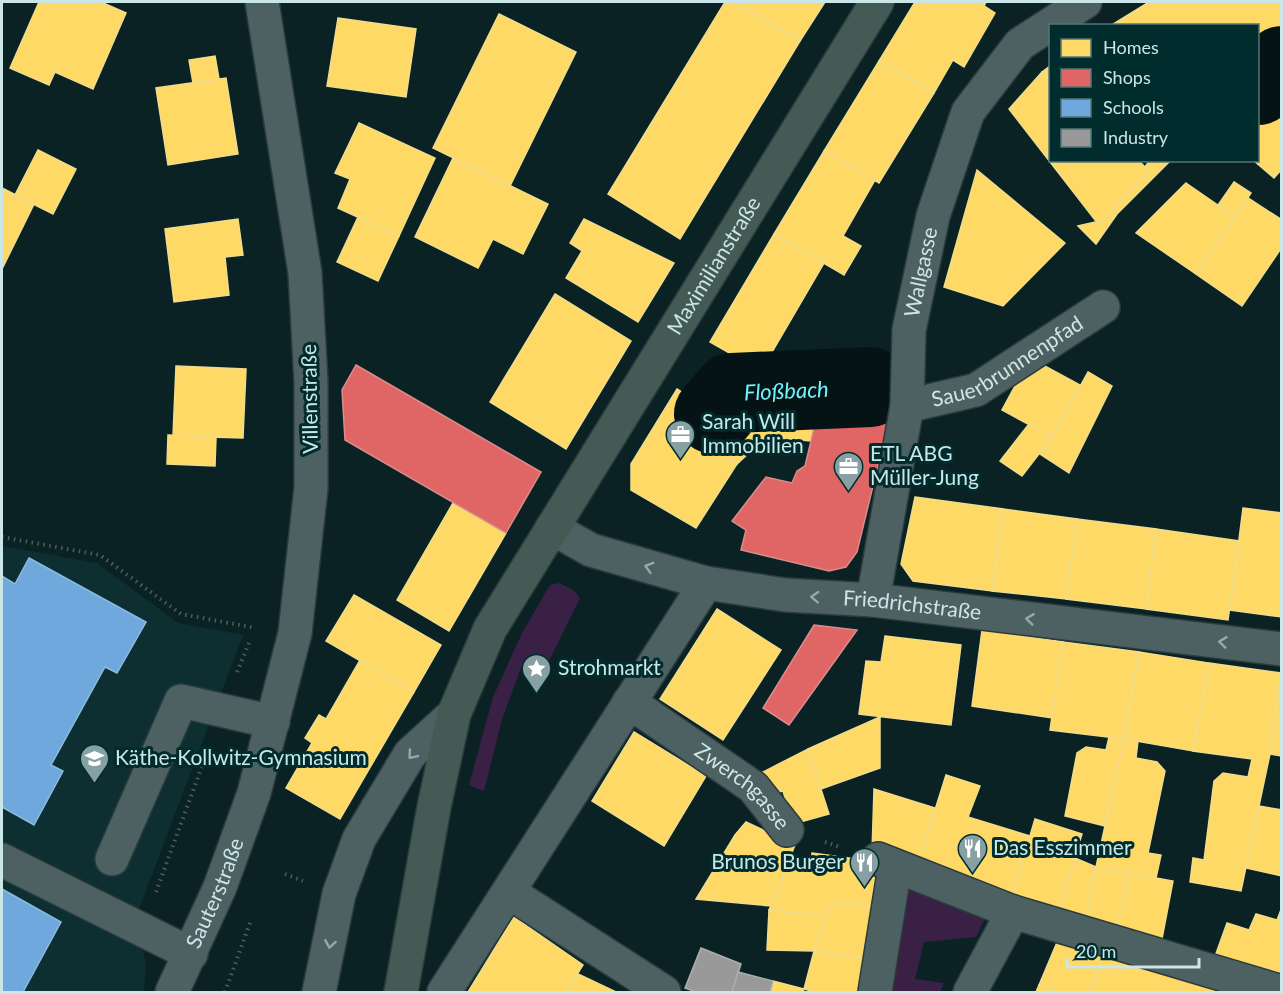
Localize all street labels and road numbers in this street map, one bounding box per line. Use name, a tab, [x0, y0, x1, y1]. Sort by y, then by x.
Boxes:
street label: Maximilianstraße	[661, 192, 765, 339]
street label: Wallgasse	[898, 225, 941, 319]
street label: Sauerbrunnenpfad	[929, 310, 1087, 411]
street label: Villenstraße	[295, 344, 322, 454]
street label: Friedrichstraße	[843, 584, 983, 624]
street label: Zwerchgasse	[691, 737, 796, 834]
street label: Sauterstraße	[180, 834, 248, 952]

